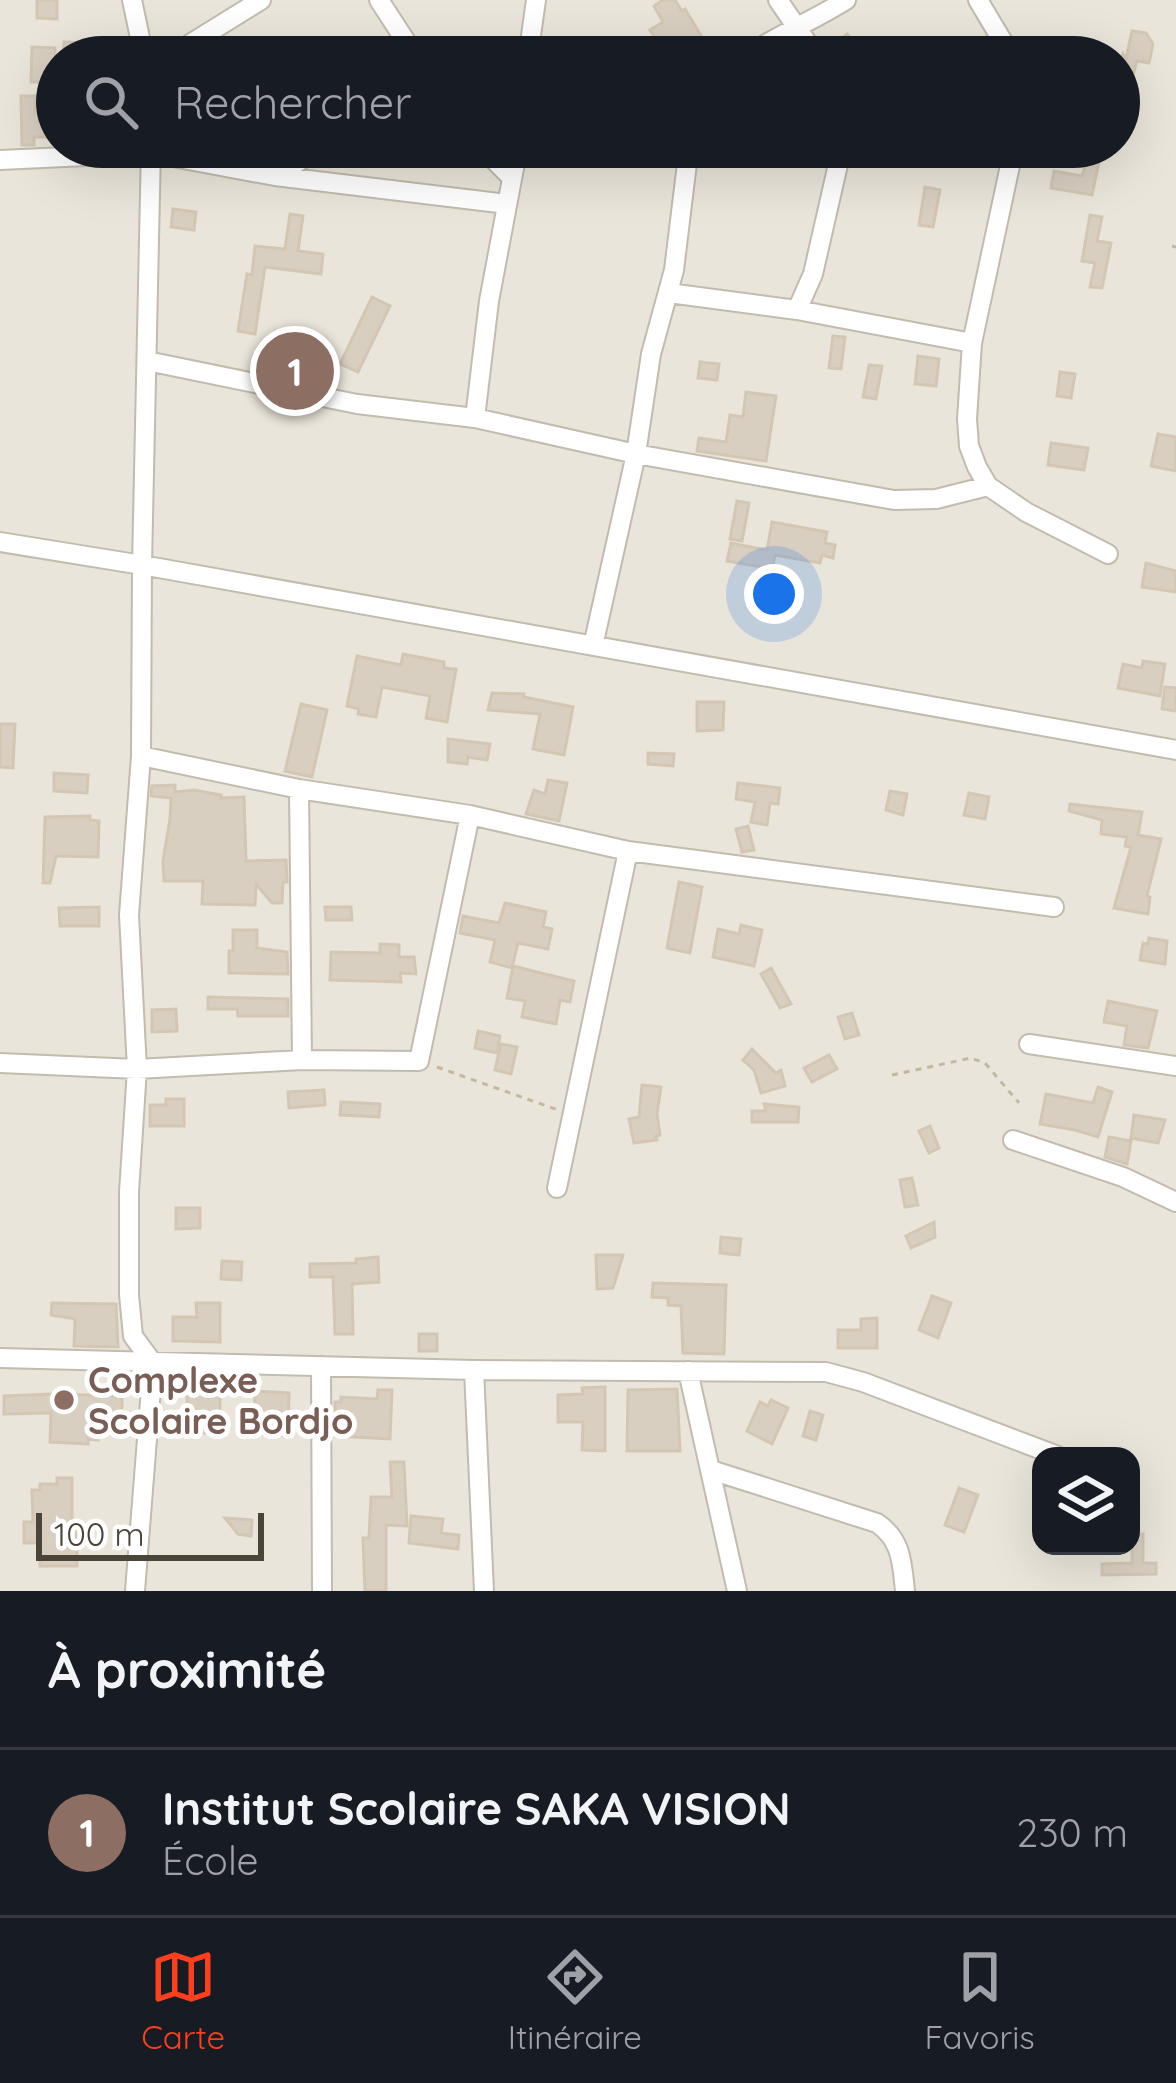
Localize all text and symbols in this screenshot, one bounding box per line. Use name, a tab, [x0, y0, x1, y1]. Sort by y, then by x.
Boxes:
search box	[36, 36, 1140, 168]
icon: search	[78, 69, 144, 135]
text: Rechercher	[174, 74, 412, 130]
pin: 1	[256, 326, 334, 416]
your location	[744, 564, 804, 624]
place label: Complexe Scolaire Bordjo	[88, 1357, 353, 1443]
marker: Complexe Scolaire Bordjo	[51, 1387, 77, 1413]
map controls	[1032, 1447, 1140, 1555]
button: layers	[1032, 1447, 1140, 1555]
scale bar	[36, 1507, 264, 1560]
text: 100 m	[54, 1513, 145, 1554]
text: À proximité	[48, 1637, 326, 1701]
text: Institut Scolaire SAKA VISION	[162, 1780, 791, 1836]
text: 1	[79, 1808, 95, 1857]
text: 230 m	[1017, 1808, 1128, 1857]
text: École	[162, 1836, 259, 1885]
tab: Carte	[141, 1944, 225, 2057]
tab: Itinéraire	[508, 1944, 642, 2057]
tab: Favoris	[925, 1944, 1035, 2057]

